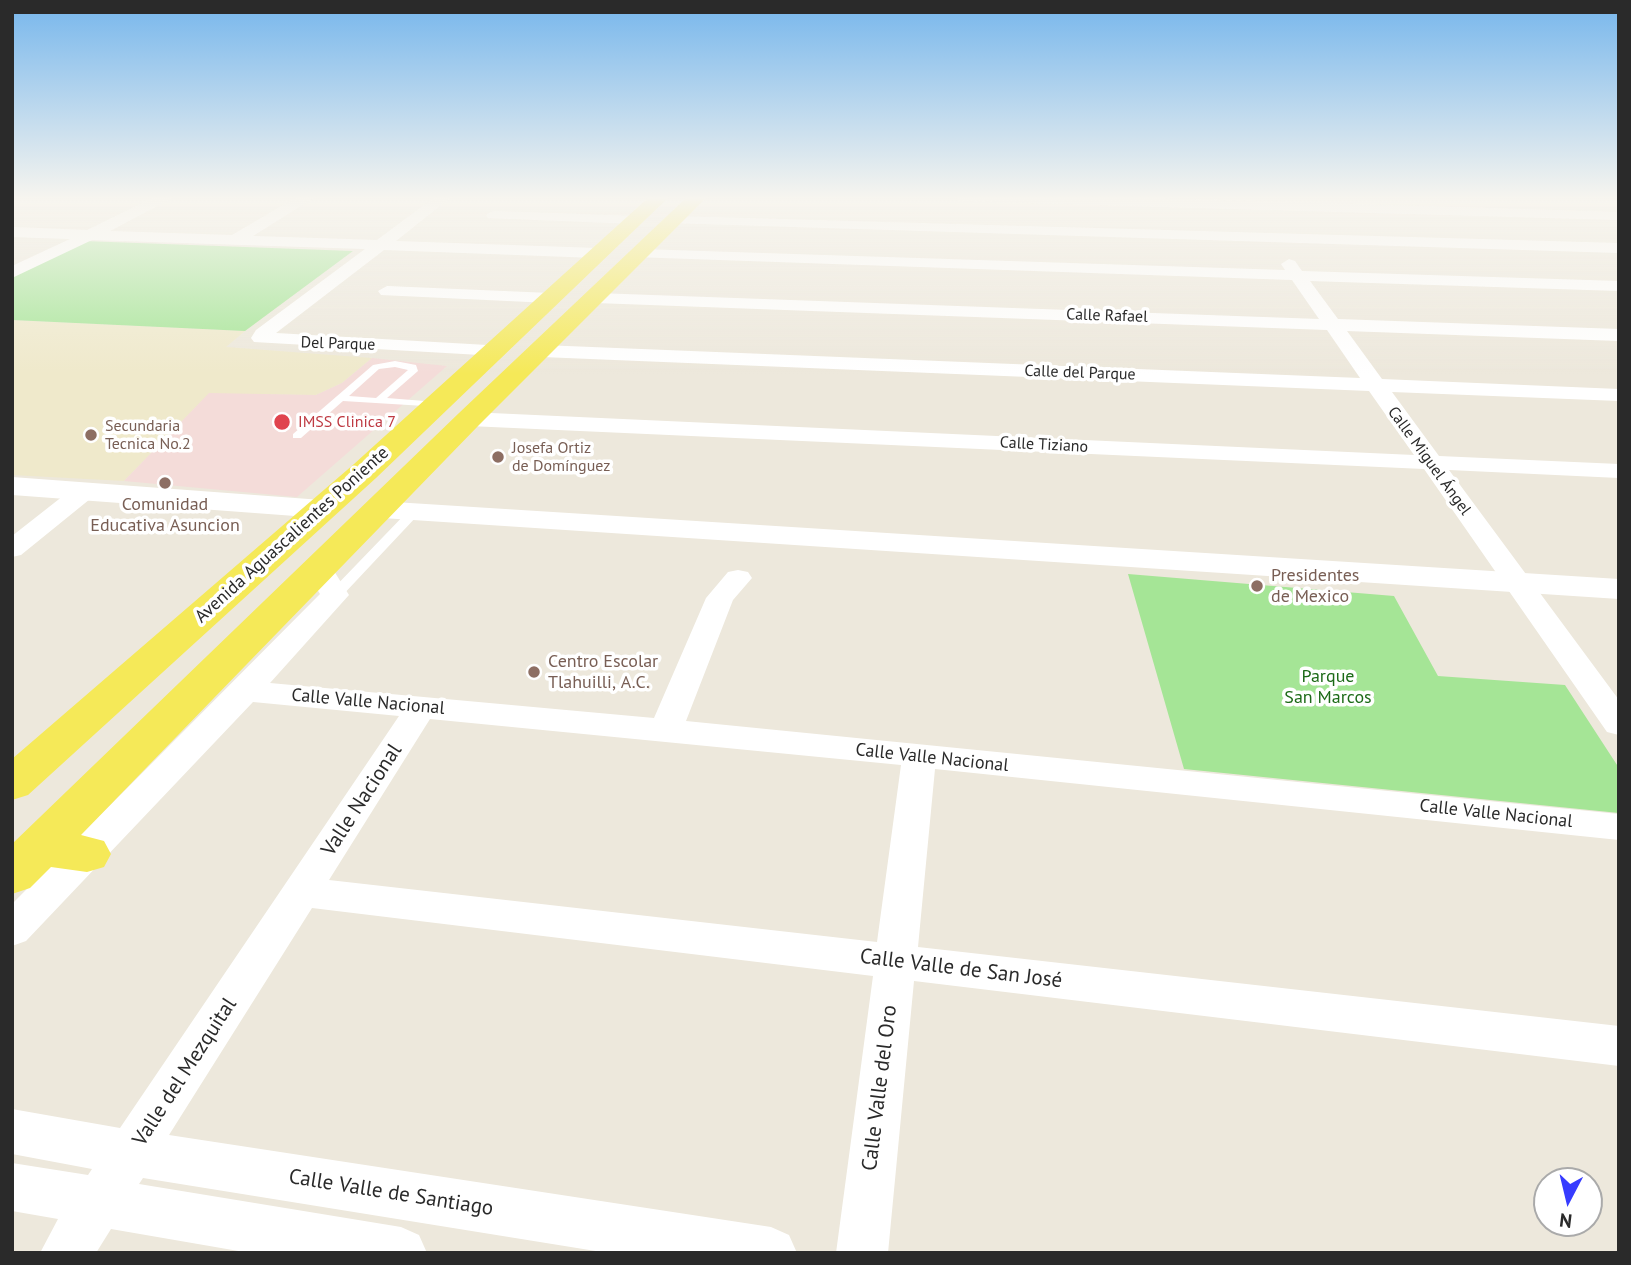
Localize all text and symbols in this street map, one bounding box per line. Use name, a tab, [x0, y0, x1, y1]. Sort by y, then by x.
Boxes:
street label: Calle Rafael	[1066, 305, 1148, 327]
street label: Del Parque	[300, 333, 376, 355]
street label: Calle del Parque	[1024, 361, 1136, 385]
street label: Calle Miguel Ángel	[1383, 403, 1475, 519]
marker: IMSS Clinica 7	[272, 412, 292, 432]
place label: IMSS Clinica 7	[298, 412, 396, 432]
place label: Secundaria Tecnica No.2	[105, 416, 191, 454]
marker: Secundaria Tecnica No.2	[83, 427, 99, 443]
street label: Calle Tiziano	[999, 433, 1089, 457]
place label: Josefa Ortiz de Domínguez	[512, 438, 610, 476]
street label: Avenida Aguascalientes Poniente	[191, 442, 393, 628]
marker: Josefa Ortiz de Domínguez	[490, 449, 506, 465]
marker: Comunidad Educativa Asuncion	[157, 475, 173, 491]
place label: Comunidad Educativa Asuncion	[90, 494, 240, 536]
place label: Presidentes de Mexico	[1271, 565, 1359, 608]
marker: Presidentes de Mexico	[1249, 578, 1265, 594]
place label: Centro Escolar Tlahuilli, A.C.	[548, 651, 658, 694]
marker: Centro Escolar Tlahuilli, A.C.	[526, 664, 542, 680]
park label: Parque San Marcos	[1284, 666, 1372, 708]
street label: Calle Valle Nacional	[290, 685, 446, 719]
street label: Valle Nacional	[316, 739, 408, 861]
street label: Calle Valle Nacional	[854, 739, 1010, 777]
street label: Calle Valle Nacional	[1418, 795, 1574, 833]
street label: Calle Valle de San José	[858, 944, 1064, 994]
street label: Valle del Mezquital	[128, 993, 242, 1151]
street label: Calle Valle del Oro	[857, 1004, 903, 1172]
street label: Calle Valle de Santiago	[287, 1164, 495, 1222]
north arrow	[1533, 1167, 1603, 1237]
text: N	[1558, 1208, 1573, 1234]

